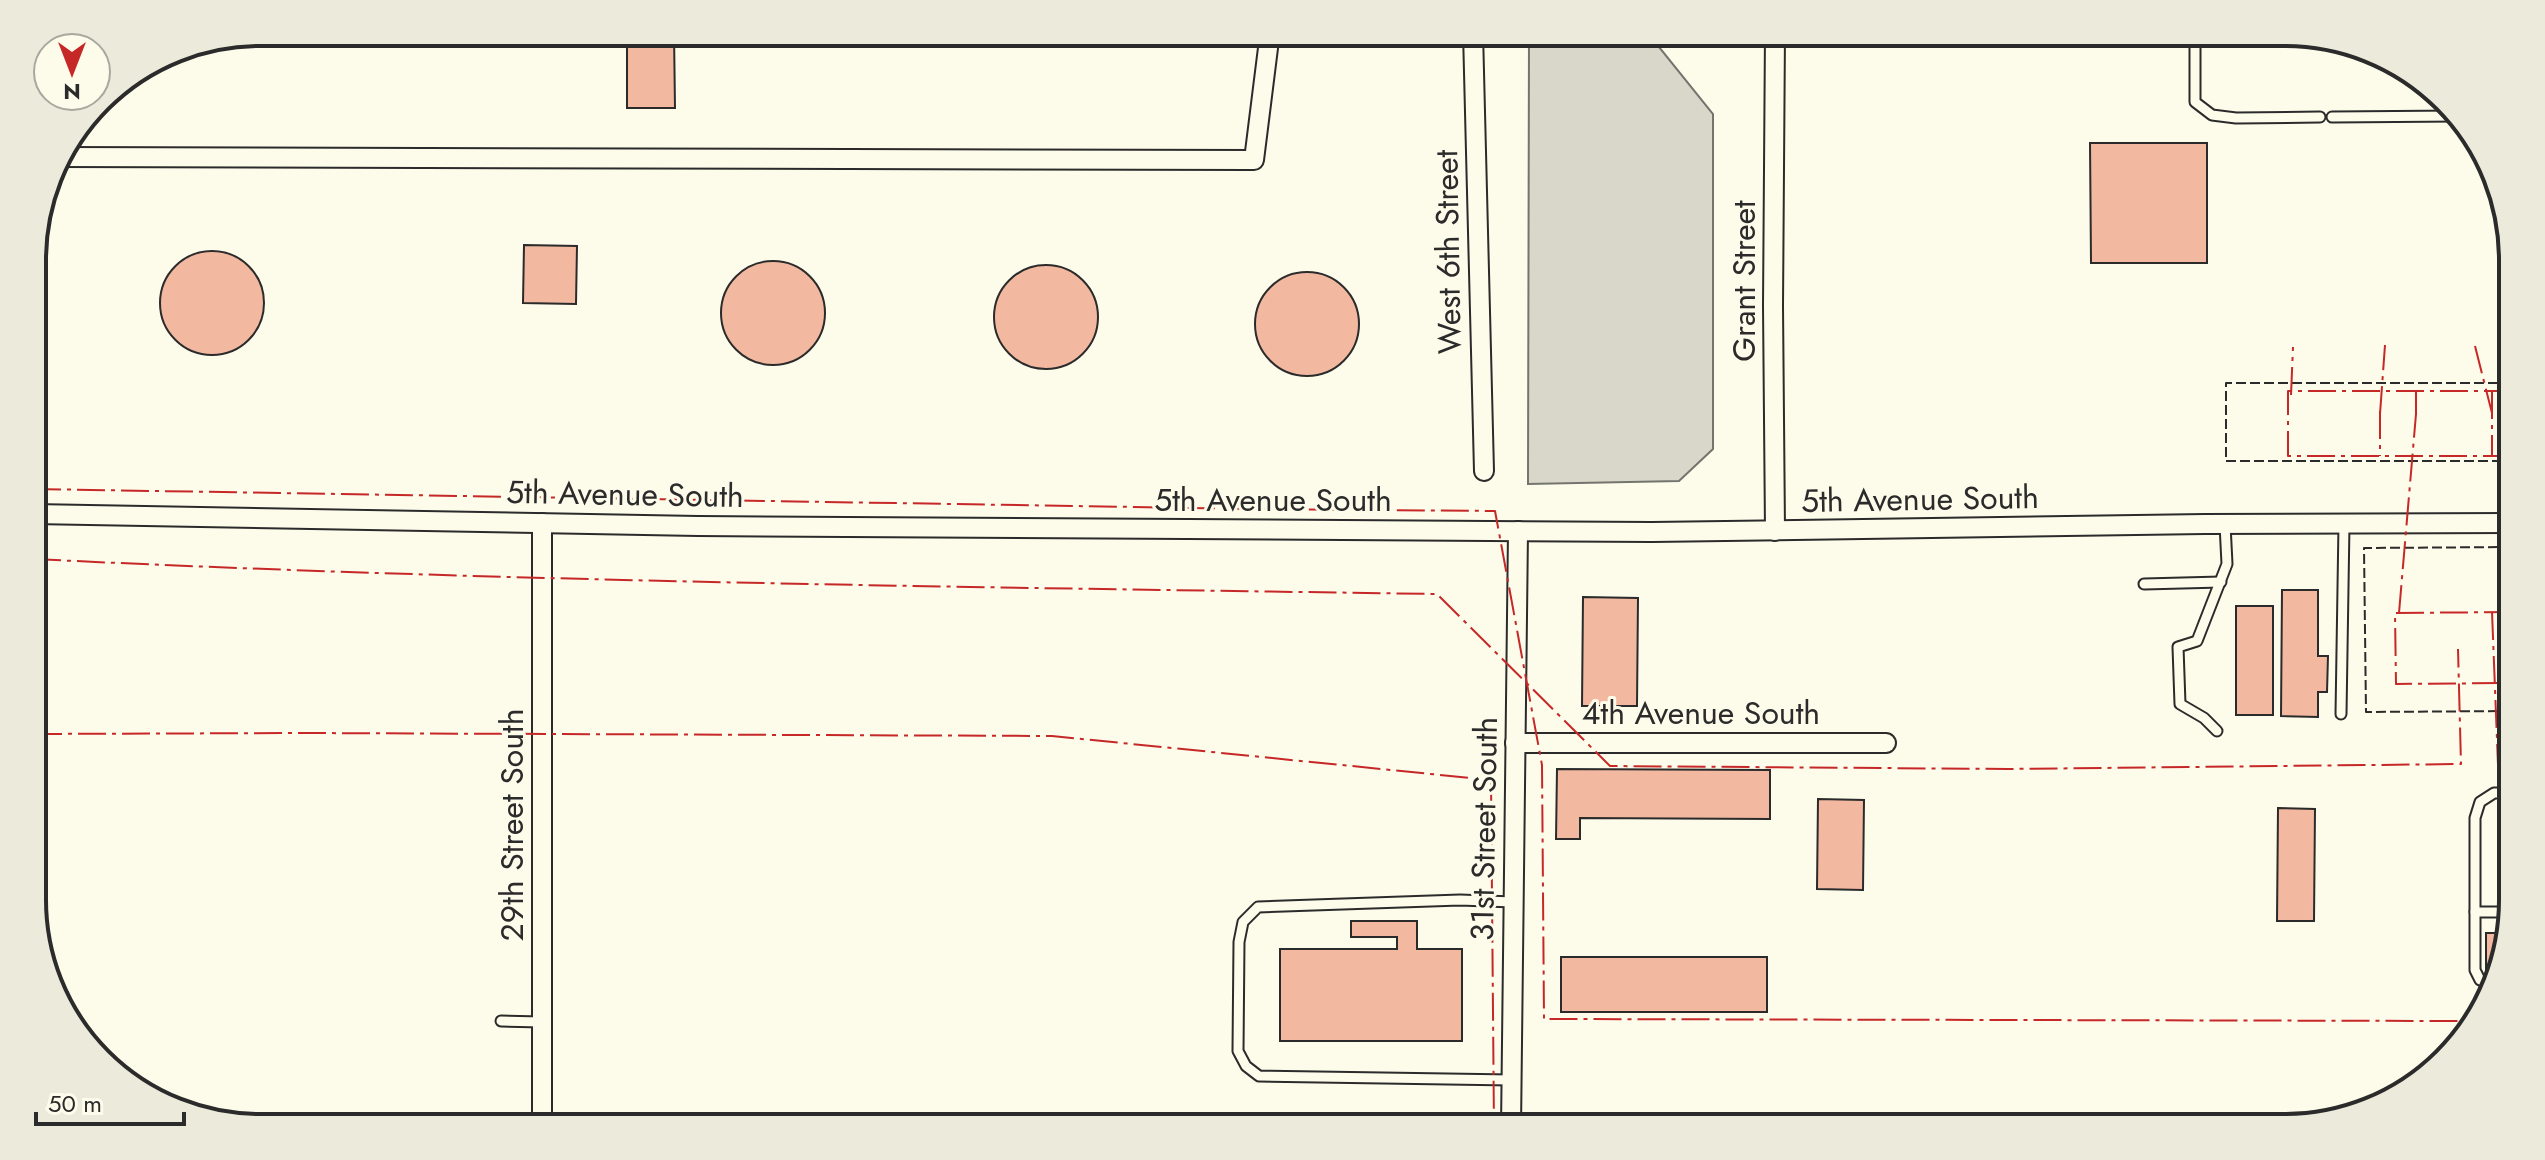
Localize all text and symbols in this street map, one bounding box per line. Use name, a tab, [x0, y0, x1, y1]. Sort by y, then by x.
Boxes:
north arrow	[32, 32, 112, 112]
text: N	[63, 76, 81, 108]
street label: West 6th Street	[1423, 149, 1473, 355]
street label: Grant Street	[1721, 200, 1767, 362]
street label: 5th Avenue South	[506, 469, 744, 519]
street label: 5th Avenue South	[1801, 474, 2039, 524]
street label: 5th Avenue South	[1154, 477, 1392, 523]
street label: 4th Avenue South	[1582, 690, 1820, 736]
street label: 29th Street South	[489, 709, 535, 941]
street label: 31st Street South	[1459, 716, 1509, 942]
scale bar	[36, 1076, 184, 1126]
text: 50 m	[48, 1086, 102, 1121]

